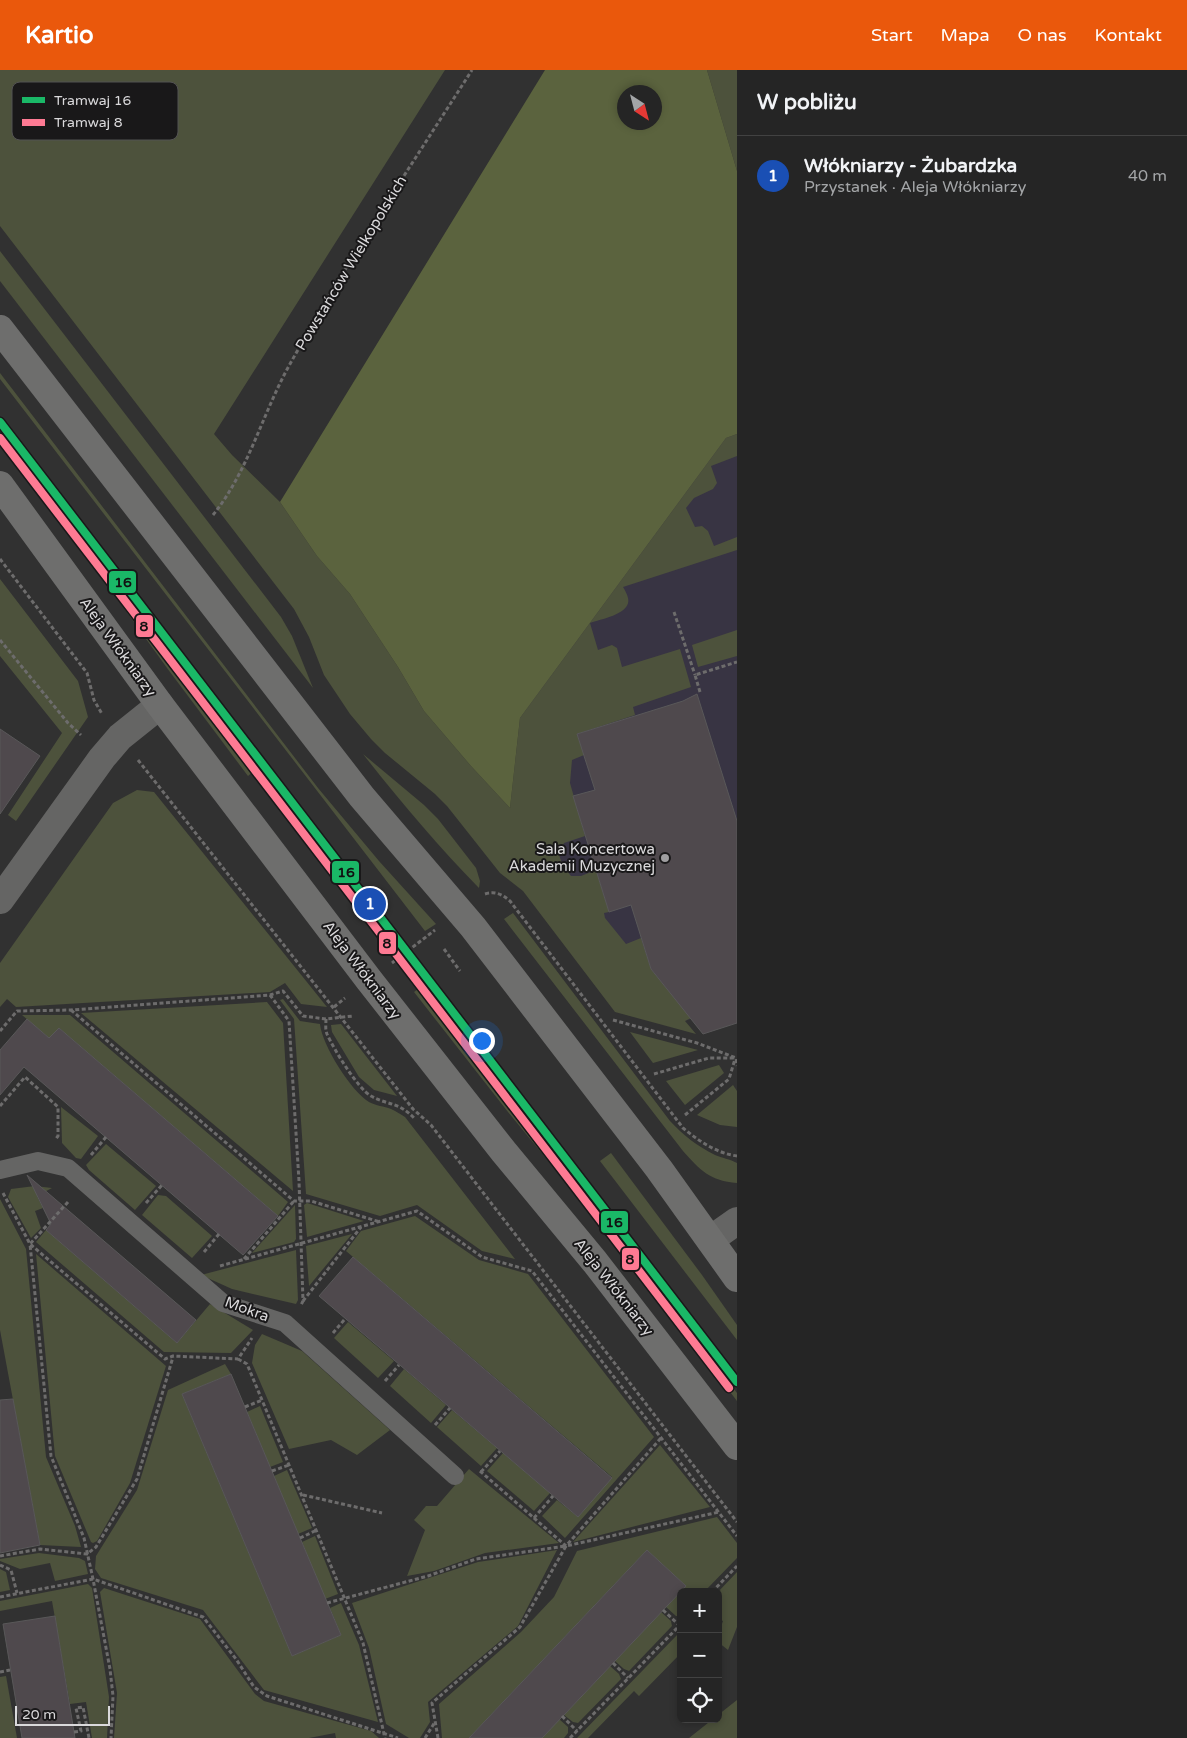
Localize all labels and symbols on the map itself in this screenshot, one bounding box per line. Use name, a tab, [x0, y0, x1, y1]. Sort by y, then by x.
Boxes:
legend	[12, 82, 178, 140]
north arrow	[617, 85, 662, 130]
text: Tramwaj 16	[54, 92, 132, 109]
text: Tramwaj 8	[54, 114, 123, 131]
street label: Powstańców Wielkopolskich	[292, 172, 410, 354]
line badge: 16	[108, 570, 137, 594]
text: 16	[114, 574, 132, 591]
street label: Aleja Włókniarzy	[76, 594, 160, 700]
line badge: 8	[135, 614, 154, 638]
text: 8	[140, 618, 149, 635]
place label: Sala Koncertowa Akademii Muzycznej	[509, 840, 655, 875]
marker: Sala Koncertowa Akademii Muzycznej	[659, 852, 671, 864]
line badge: 16	[331, 860, 360, 884]
text: 16	[337, 864, 355, 881]
pin: 1	[354, 885, 386, 923]
street label: Aleja Włókniarzy	[319, 917, 405, 1023]
line badge: 8	[378, 931, 397, 955]
text: 8	[383, 935, 392, 952]
your location	[469, 1028, 495, 1054]
line badge: 16	[600, 1210, 629, 1234]
text: 16	[605, 1214, 623, 1231]
street label: Aleja Włókniarzy	[570, 1235, 658, 1339]
line badge: 8	[621, 1247, 640, 1271]
text: 8	[626, 1251, 635, 1268]
street label: Mokra	[222, 1293, 272, 1325]
scale bar	[15, 1703, 110, 1726]

